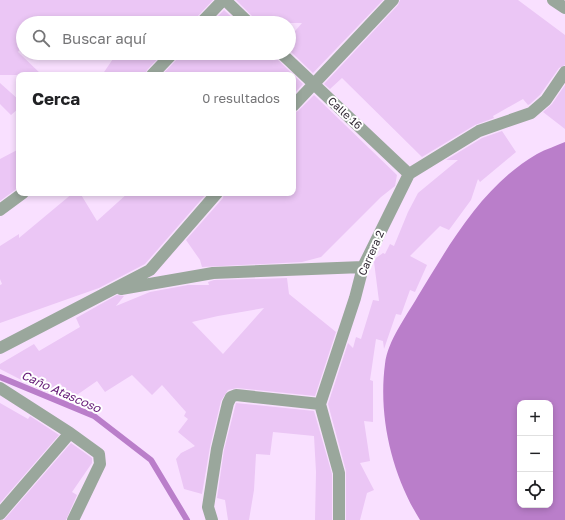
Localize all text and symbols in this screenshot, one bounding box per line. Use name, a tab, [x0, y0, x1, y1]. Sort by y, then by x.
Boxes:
search box	[16, 16, 296, 60]
icon: search	[30, 27, 52, 49]
text: Buscar aquí	[62, 29, 146, 47]
text: Cerca	[32, 88, 80, 109]
text: 0 resultados	[202, 90, 280, 106]
street label: Calle 16	[326, 94, 365, 132]
street label: Carrera 2	[355, 228, 386, 277]
water label: Caño Atascoso	[19, 367, 104, 416]
map controls	[517, 400, 553, 508]
button: +	[517, 400, 553, 436]
button: −	[517, 436, 553, 472]
button: locate	[517, 472, 553, 508]

